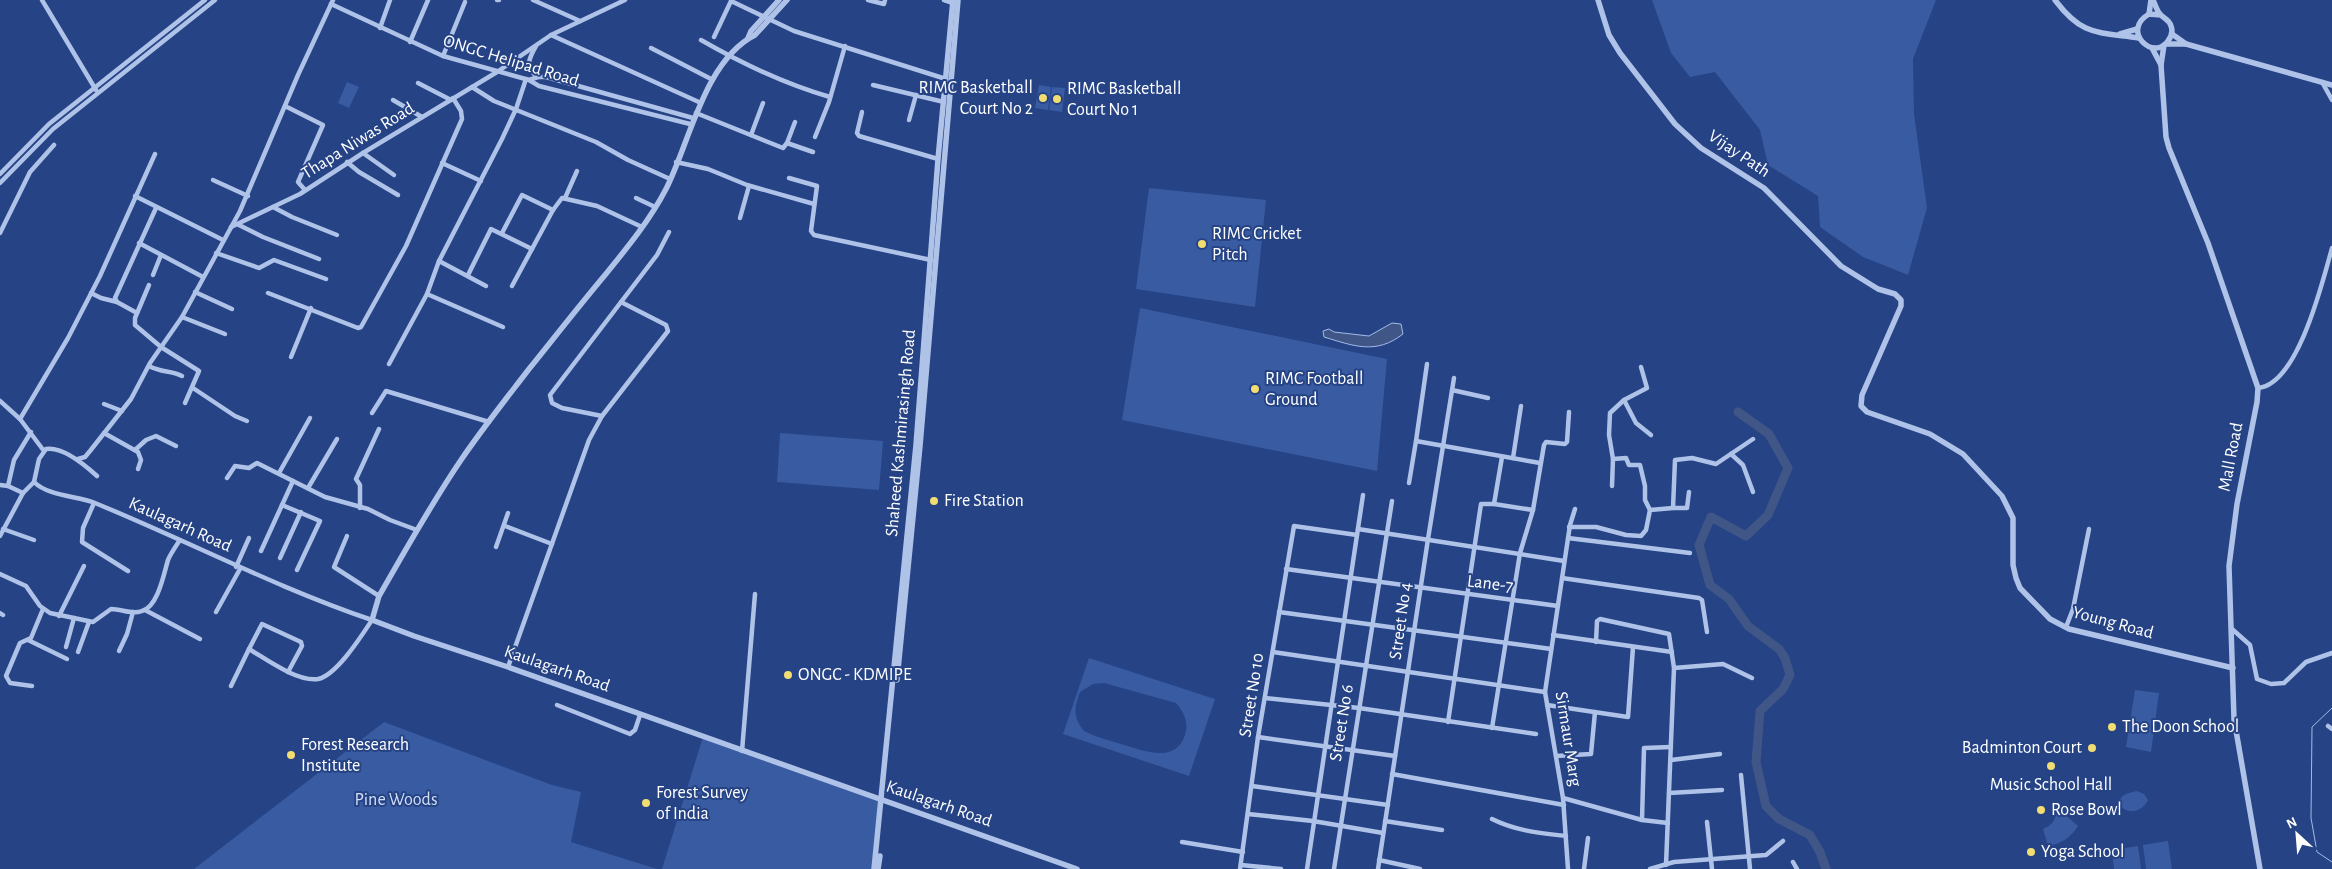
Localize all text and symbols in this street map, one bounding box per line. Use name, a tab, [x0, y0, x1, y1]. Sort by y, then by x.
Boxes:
street label: ONGC Helipad Road	[441, 32, 581, 90]
place label: RIMC Basketball Court No 2	[919, 79, 1033, 118]
place label: RIMC Basketball Court No 1	[1067, 80, 1181, 119]
marker: RIMC Basketball Court No 2	[1037, 92, 1049, 104]
marker: RIMC Basketball Court No 1	[1051, 93, 1063, 105]
street label: Thapa Niwas Road	[299, 99, 417, 183]
street label: Vijay Path	[1705, 127, 1773, 181]
place label: RIMC Cricket Pitch	[1212, 225, 1302, 264]
marker: RIMC Cricket Pitch	[1196, 238, 1208, 250]
street label: Shaheed Kashmirasingh Road	[883, 329, 919, 537]
place label: RIMC Football Ground	[1265, 370, 1363, 409]
marker: RIMC Football Ground	[1249, 383, 1261, 395]
street label: Mall Road	[2215, 421, 2247, 493]
place label: Fire Station	[944, 492, 1024, 510]
street label: Kaulagarh Road	[126, 494, 234, 556]
marker: Fire Station	[928, 495, 940, 507]
street label: Lane-7	[1466, 572, 1514, 596]
street label: Street No 4	[1387, 581, 1415, 661]
street label: Young Road	[2071, 604, 2155, 642]
street label: Kaulagarh Road	[502, 642, 612, 696]
street label: Street No 10	[1236, 652, 1268, 738]
place label: ONGC - KDMIPE	[798, 666, 912, 684]
marker: ONGC - KDMIPE	[782, 669, 794, 681]
street label: Street No 6	[1327, 683, 1357, 763]
street label: Sirmaur Marg	[1552, 690, 1584, 788]
place label: The Doon School	[2122, 718, 2239, 736]
marker: The Doon School	[2106, 721, 2118, 733]
place label: Forest Research Institute	[301, 736, 409, 775]
place label: Badminton Court	[1962, 739, 2082, 757]
marker: Badminton Court	[2086, 742, 2098, 754]
marker: Forest Research Institute	[285, 749, 297, 761]
marker: Music School Hall	[2045, 760, 2057, 772]
place label: Music School Hall	[1990, 776, 2112, 794]
street label: Kaulagarh Road	[884, 777, 994, 831]
place label: Forest Survey of India	[656, 784, 748, 823]
park label: Pine Woods	[354, 791, 438, 809]
marker: Forest Survey of India	[640, 797, 652, 809]
place label: Rose Bowl	[2051, 801, 2122, 819]
marker: Rose Bowl	[2035, 804, 2047, 816]
north arrow	[2272, 809, 2322, 859]
text: N	[2284, 815, 2299, 832]
place label: Yoga School	[2041, 843, 2125, 861]
marker: Yoga School	[2025, 846, 2037, 858]

